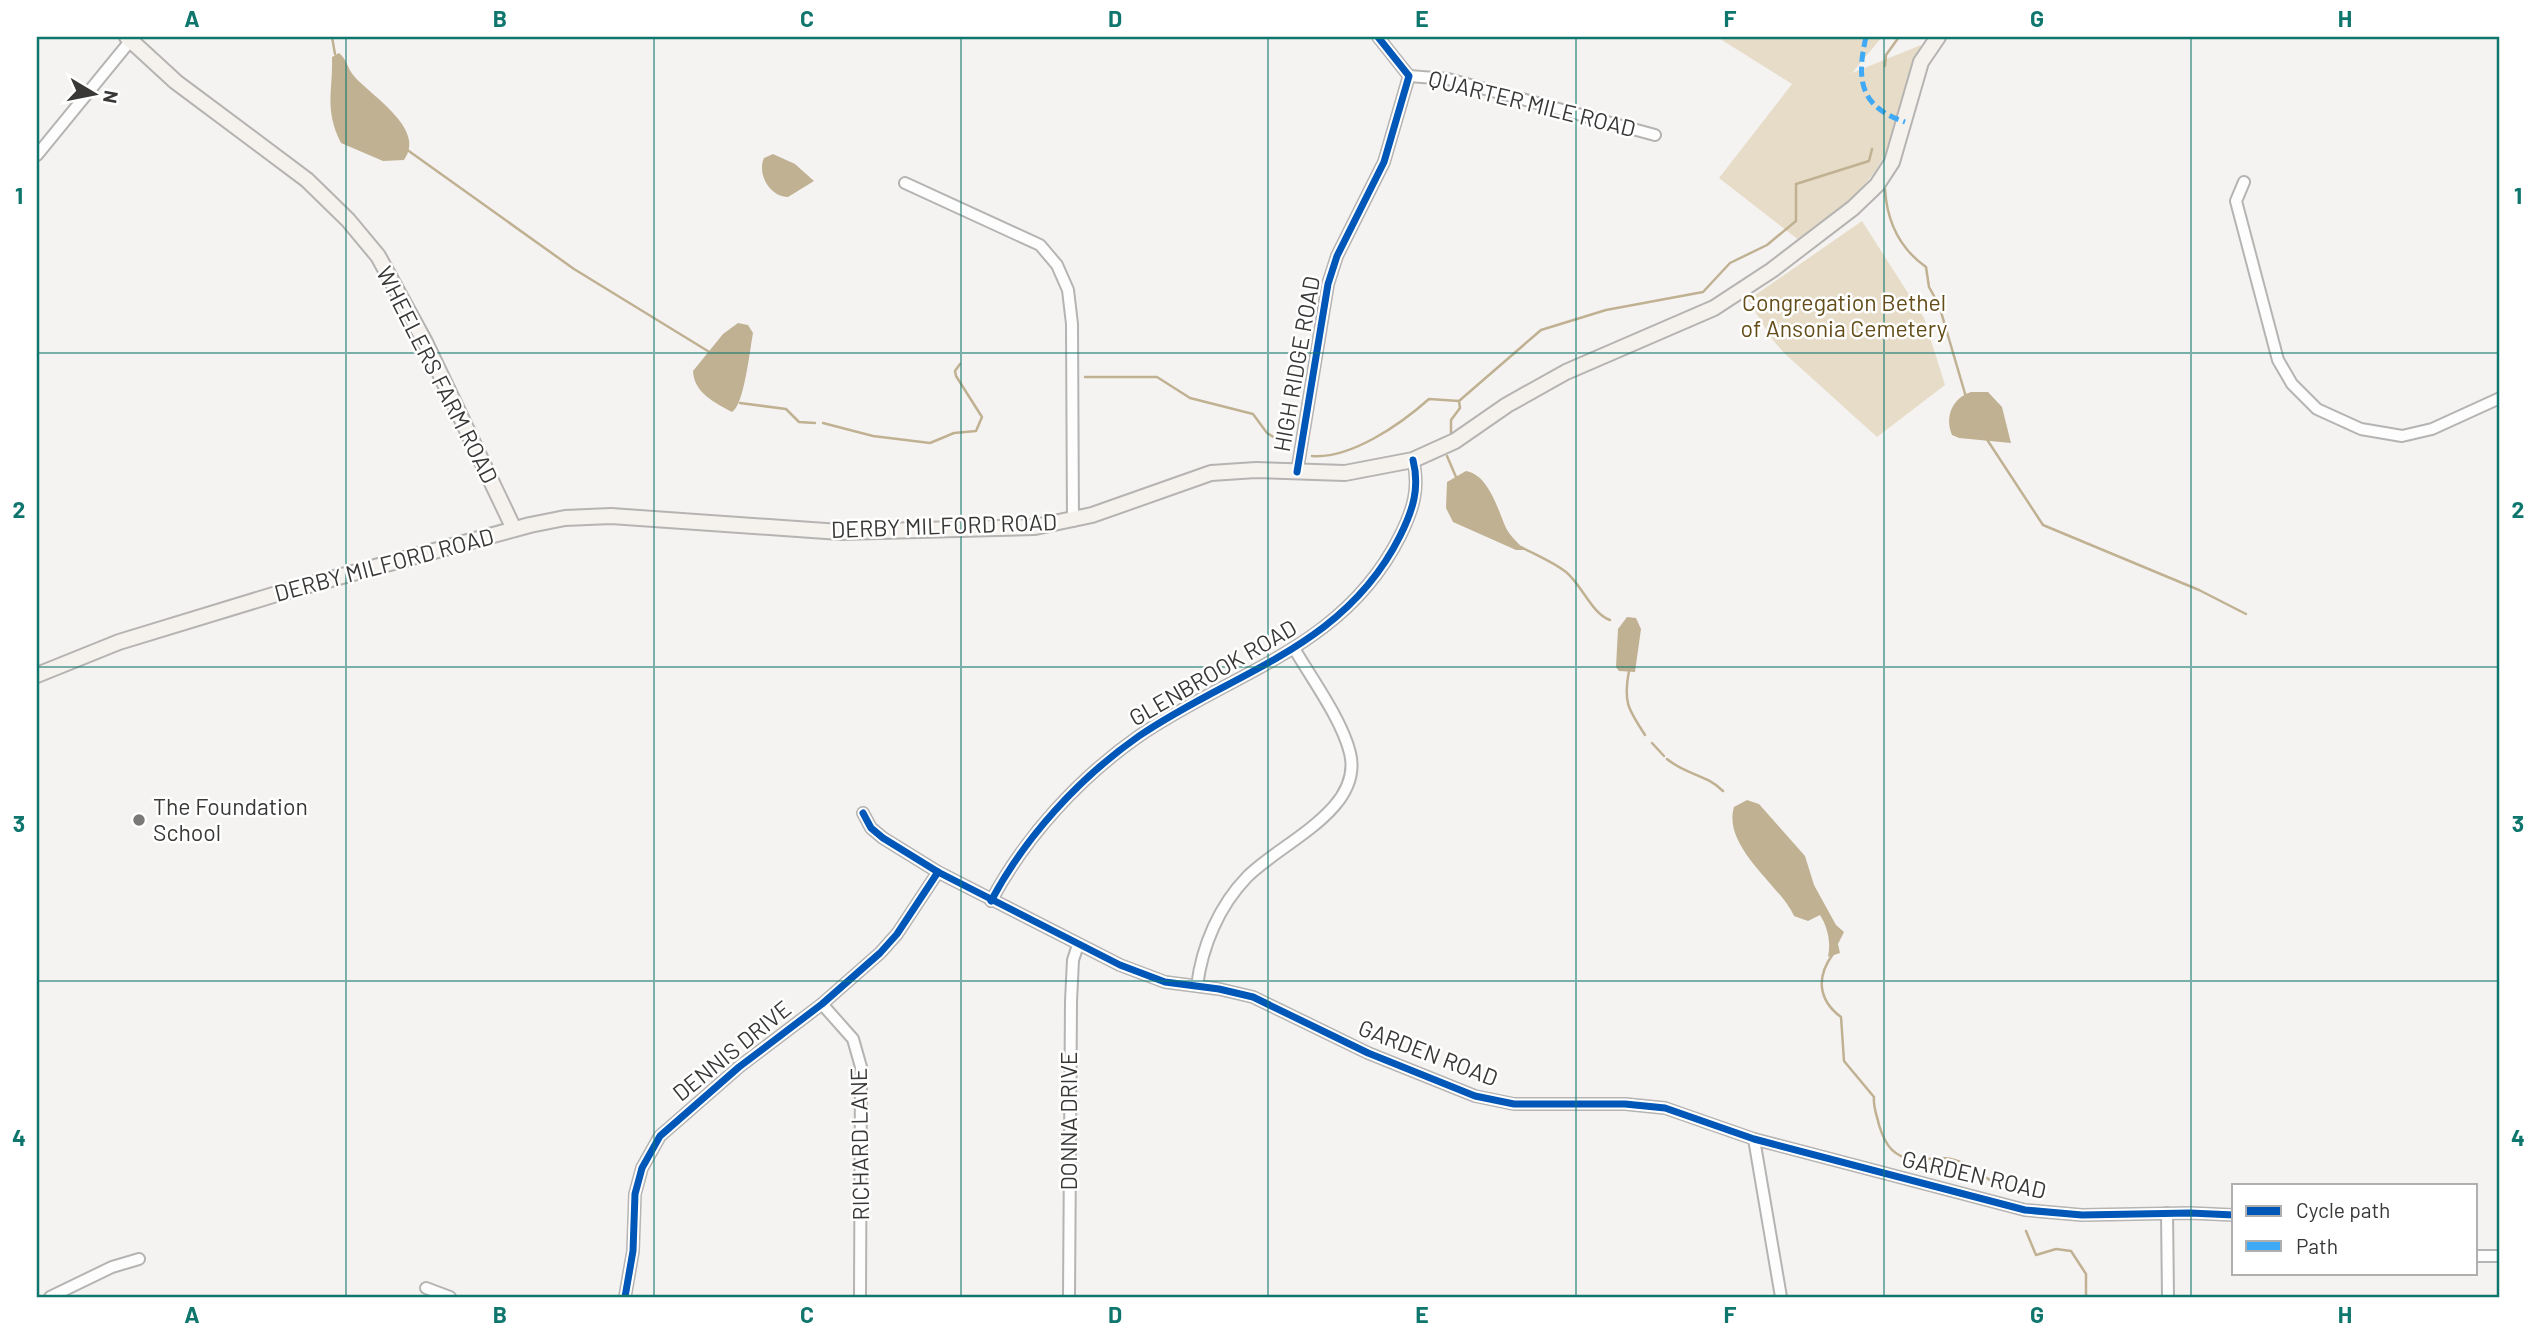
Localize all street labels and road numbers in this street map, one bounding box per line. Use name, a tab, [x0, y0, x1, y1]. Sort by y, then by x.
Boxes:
street label: QUARTER MILE ROAD	[1426, 64, 1639, 142]
street label: WHEELERS FARM ROAD	[371, 261, 505, 488]
street label: HIGH RIDGE ROAD	[1267, 274, 1325, 454]
street label: DERBY MILFORD ROAD	[831, 507, 1057, 543]
street label: DERBY MILFORD ROAD	[271, 521, 497, 607]
street label: GLENBROOK ROAD	[1124, 613, 1301, 731]
street label: DENNIS DRIVE	[666, 994, 796, 1107]
street label: GARDEN ROAD	[1355, 1013, 1502, 1091]
street label: DONNA DRIVE	[1054, 1051, 1082, 1191]
street label: RICHARD LANE	[844, 1067, 874, 1221]
street label: GARDEN ROAD	[1899, 1144, 2049, 1204]

